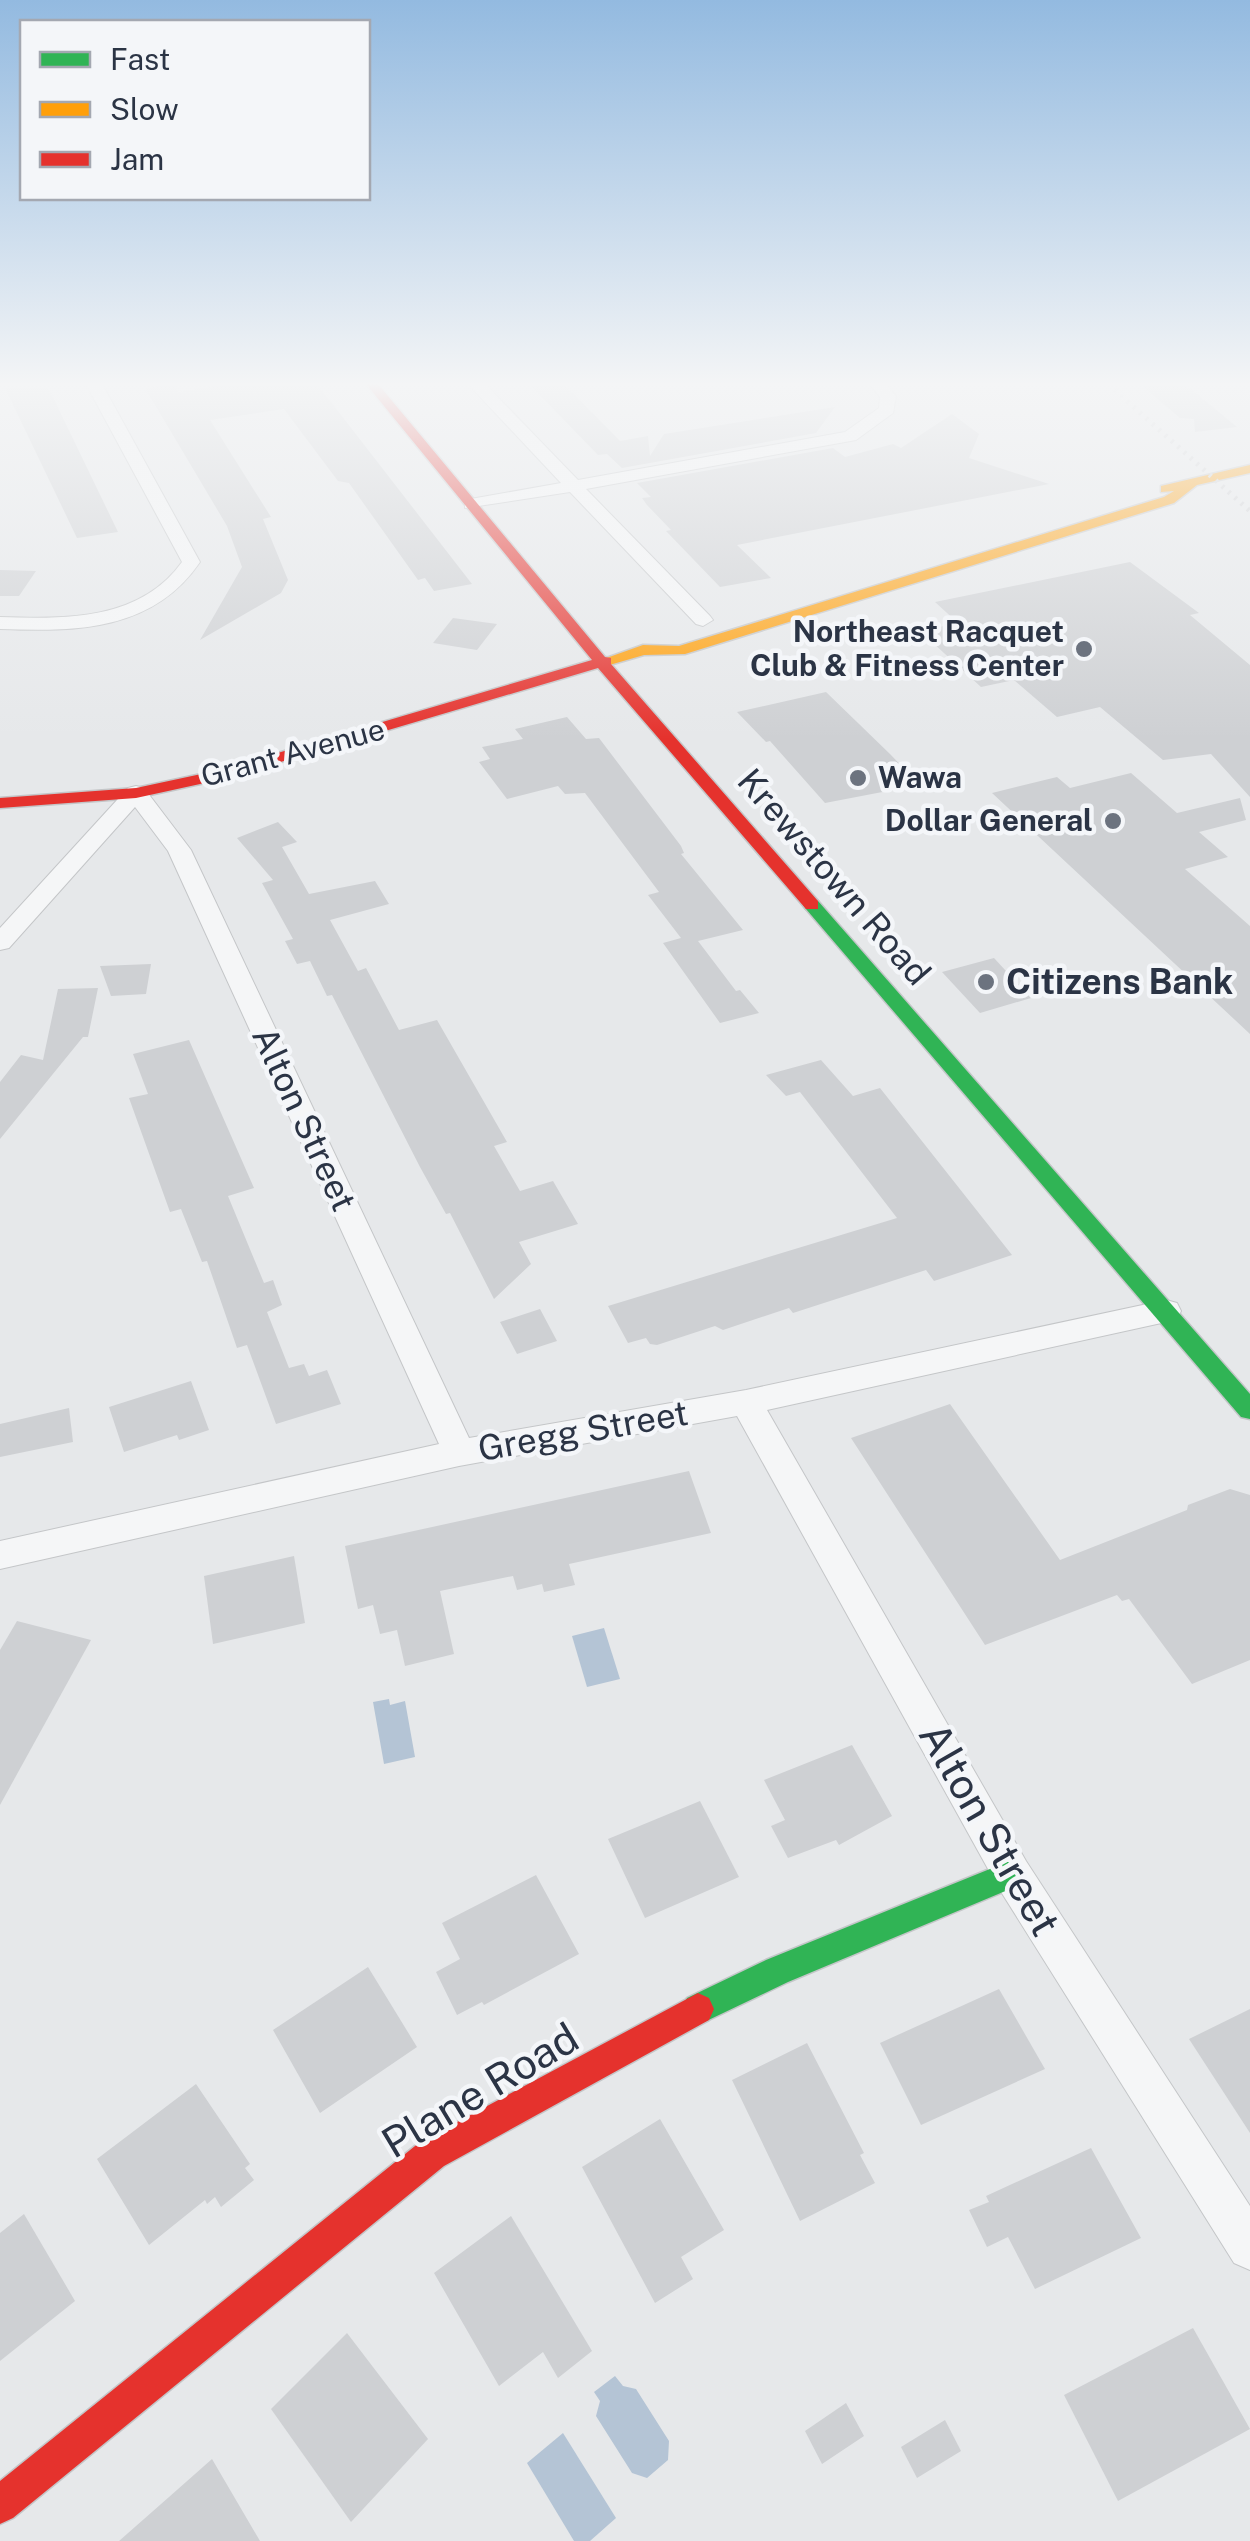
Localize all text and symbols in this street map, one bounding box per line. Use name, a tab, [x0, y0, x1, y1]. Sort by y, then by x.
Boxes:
legend	[20, 20, 370, 200]
text: Fast	[110, 41, 170, 77]
text: Slow	[110, 91, 179, 127]
text: Jam	[110, 141, 164, 177]
place label: Northeast Racquet Club & Fitness Center	[750, 613, 1064, 683]
marker: Northeast Racquet Club & Fitness Center	[1073, 638, 1095, 660]
street label: Grant Avenue	[197, 710, 388, 794]
place label: Wawa	[878, 759, 962, 795]
street label: Krewstown Road	[729, 760, 939, 993]
marker: Wawa	[847, 767, 869, 789]
place label: Dollar General	[885, 802, 1093, 838]
marker: Dollar General	[1102, 810, 1124, 832]
place label: Citizens Bank	[1006, 961, 1233, 1002]
marker: Citizens Bank	[975, 971, 997, 993]
street label: Alton Street	[244, 1020, 365, 1217]
street label: Gregg Street	[475, 1392, 691, 1469]
street label: Alton Street	[910, 1714, 1071, 1944]
street label: Plane Road	[373, 2012, 587, 2167]

